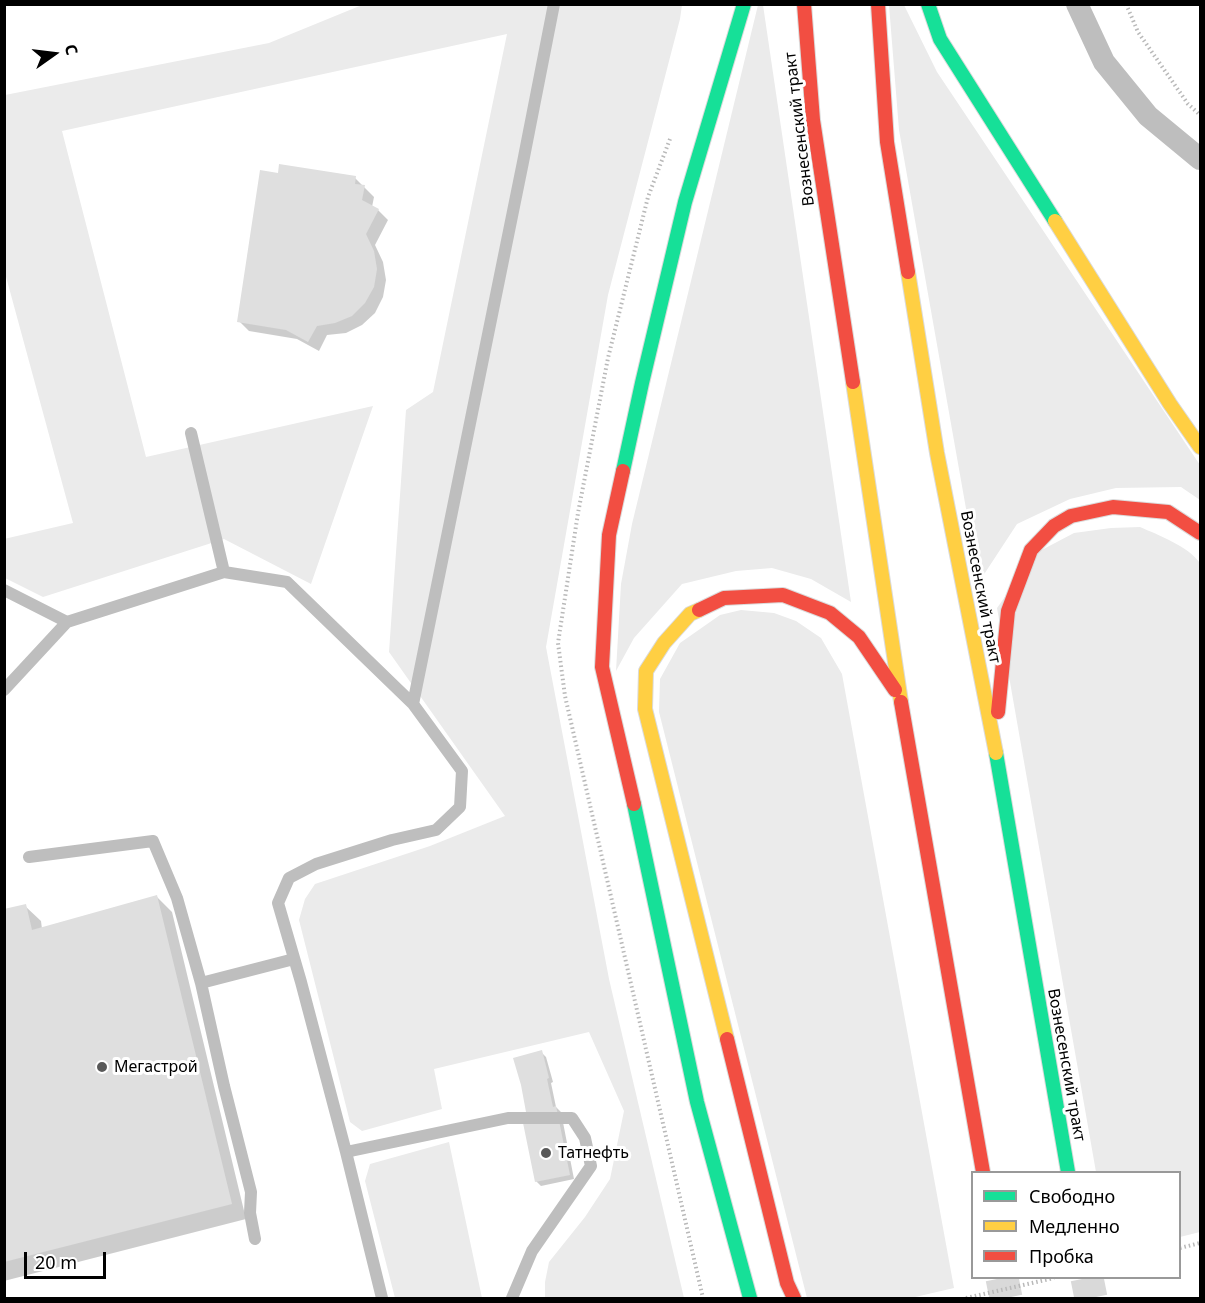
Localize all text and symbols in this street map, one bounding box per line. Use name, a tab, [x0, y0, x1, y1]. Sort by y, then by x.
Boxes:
north arrow	[24, 24, 84, 84]
text: С	[60, 42, 83, 57]
street label: Вознесенский тракт	[781, 51, 819, 207]
street label: Вознесенский тракт	[956, 509, 1004, 665]
street label: Вознесенский тракт	[1043, 987, 1089, 1143]
place label: Мегастрой	[114, 1057, 198, 1077]
marker: Мегастрой	[95, 1060, 109, 1074]
place label: Татнефть	[558, 1143, 629, 1163]
marker: Татнефть	[539, 1146, 553, 1160]
legend	[971, 1171, 1181, 1279]
text: Свободно	[1029, 1184, 1115, 1208]
text: Медленно	[1029, 1214, 1120, 1238]
scale bar	[27, 1240, 110, 1278]
text: Пробка	[1029, 1244, 1094, 1268]
text: 20 m	[35, 1250, 77, 1274]

